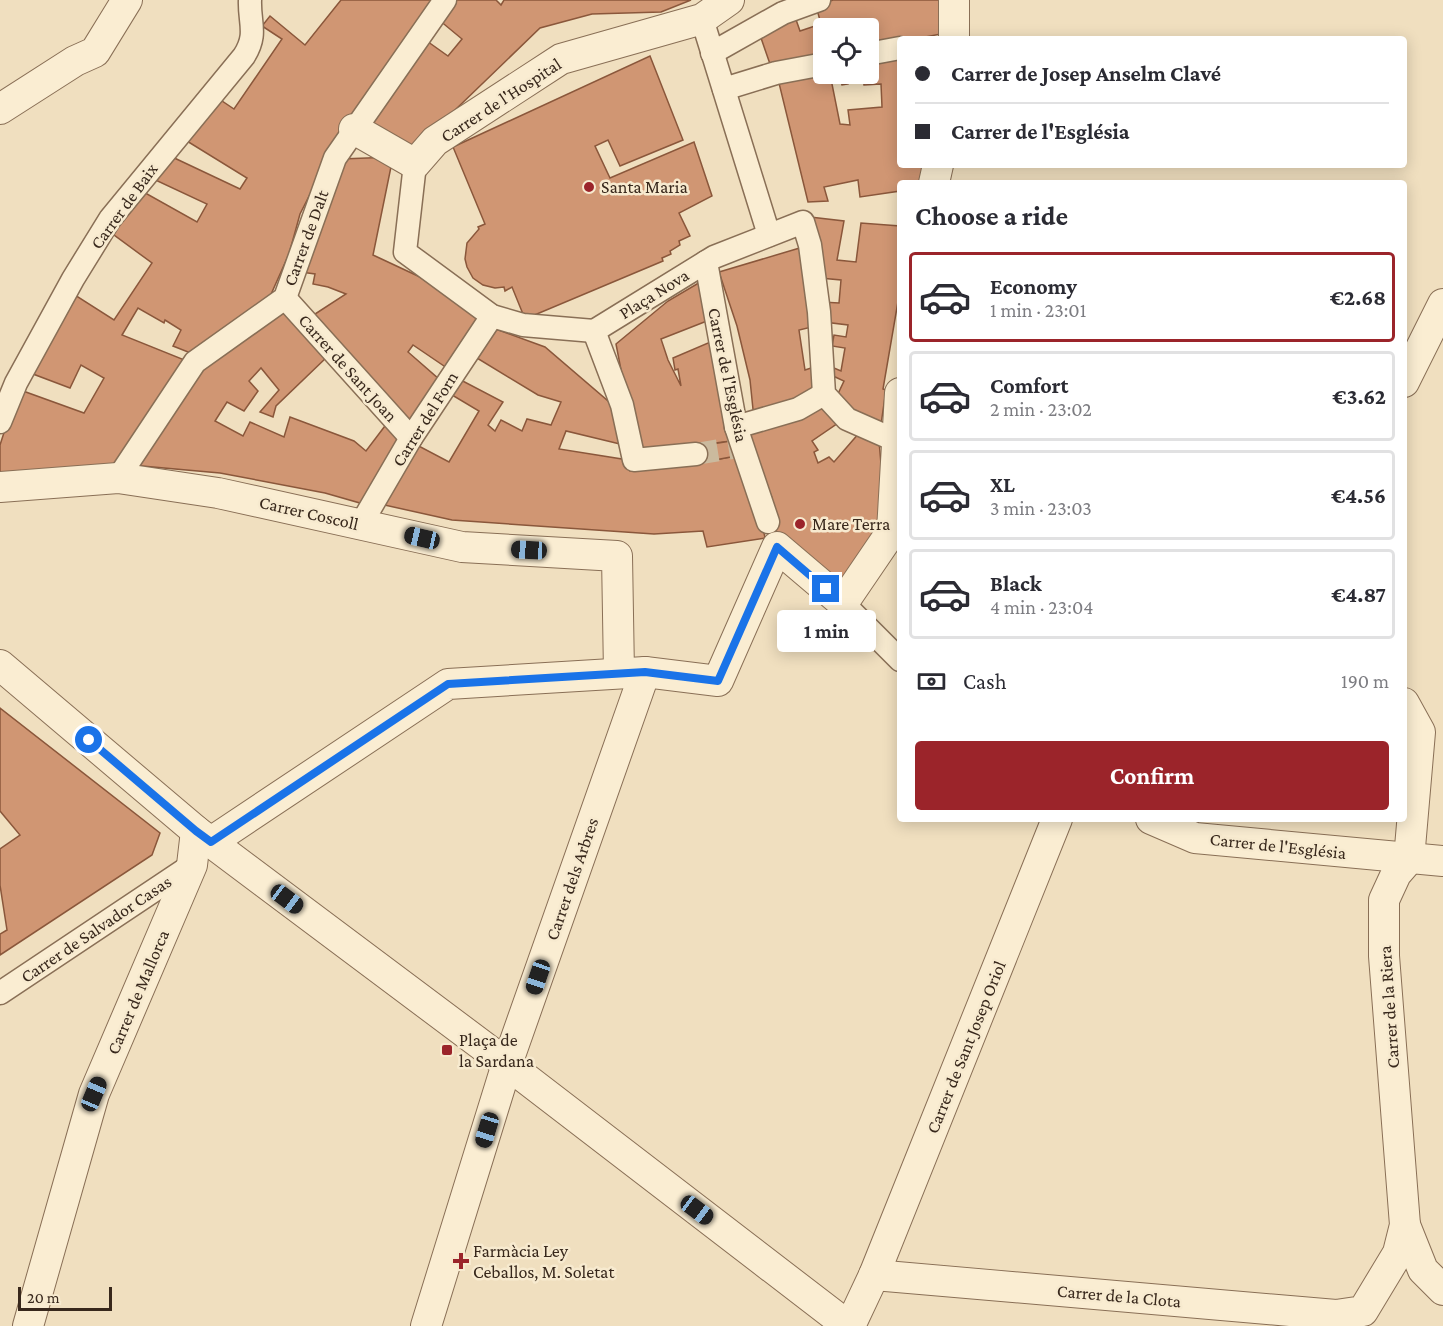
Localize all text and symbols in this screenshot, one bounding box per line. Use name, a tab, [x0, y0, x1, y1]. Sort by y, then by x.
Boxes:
map controls	[813, 18, 879, 84]
button: locate	[813, 18, 879, 84]
street label: Carrer de l'Hospital	[437, 53, 565, 146]
text: Carrer de Josep Anselm Clavé	[951, 61, 1221, 86]
text: Carrer de l'Església	[951, 119, 1130, 144]
street label: Carrer de Baix	[86, 159, 162, 253]
place label: Santa Maria	[601, 177, 688, 197]
marker: Santa Maria	[582, 180, 596, 194]
street label: Carrer de Dalt	[279, 186, 333, 289]
text: Choose a ride	[915, 201, 1068, 231]
street label: Plaça Nova	[615, 265, 693, 323]
icon: car	[918, 270, 972, 324]
text: Economy	[990, 274, 1077, 299]
text: €2.68	[1330, 285, 1386, 310]
text: 1 min · 23:01	[990, 299, 1086, 321]
street label: Carrer de l'Església	[704, 306, 752, 444]
street label: Carrer de Sant Joan	[294, 310, 402, 426]
street label: Carrer del Forn	[388, 368, 462, 470]
icon: car	[918, 369, 972, 423]
text: Comfort	[990, 373, 1068, 398]
text: €3.62	[1332, 384, 1386, 409]
text: 2 min · 23:02	[990, 398, 1092, 420]
icon: car	[918, 468, 972, 522]
text: XL	[990, 472, 1015, 497]
text: €4.56	[1331, 483, 1386, 508]
street label: Carrer Coscoll	[257, 492, 361, 534]
text: 3 min · 23:03	[990, 497, 1092, 519]
place label: Mare Terra	[812, 514, 890, 534]
marker: Mare Terra	[793, 517, 807, 531]
car	[402, 525, 442, 551]
car	[511, 540, 547, 560]
icon: car	[918, 567, 972, 621]
text: Black	[990, 571, 1042, 596]
route end	[812, 575, 839, 602]
text: €4.87	[1331, 582, 1386, 607]
text: 4 min · 23:04	[990, 596, 1093, 618]
callout: 1 min	[776, 610, 876, 652]
text: 1 min	[804, 620, 849, 642]
icon: cash	[915, 665, 948, 698]
text: Cash	[963, 669, 1007, 694]
text: 190 m	[1341, 670, 1389, 692]
route start	[75, 726, 102, 753]
button: Confirm	[915, 741, 1389, 810]
street label: Carrer dels Arbres	[542, 815, 602, 943]
street label: Carrer de l'Església	[1209, 829, 1347, 863]
street label: Carrer de Salvador Casas	[17, 871, 175, 987]
car	[267, 881, 307, 917]
street label: Carrer de Mallorca	[103, 927, 173, 1057]
street label: Carrer de la Riera	[1375, 945, 1403, 1069]
car	[524, 957, 552, 997]
street label: Carrer de Sant Josep Oriol	[922, 958, 1010, 1136]
place label: Plaça de la Sardana	[459, 1030, 534, 1071]
marker: Plaça de la Sardana	[440, 1043, 454, 1057]
car	[79, 1074, 109, 1114]
car	[473, 1110, 501, 1150]
car	[677, 1192, 717, 1228]
place label: Farmàcia Ley Ceballos, M. Soletat	[473, 1241, 615, 1282]
marker: Farmàcia Ley Ceballos, M. Soletat	[454, 1254, 468, 1268]
street label: Carrer de la Clota	[1056, 1281, 1182, 1311]
scale bar	[18, 1284, 112, 1312]
text: 20 m	[27, 1289, 60, 1306]

